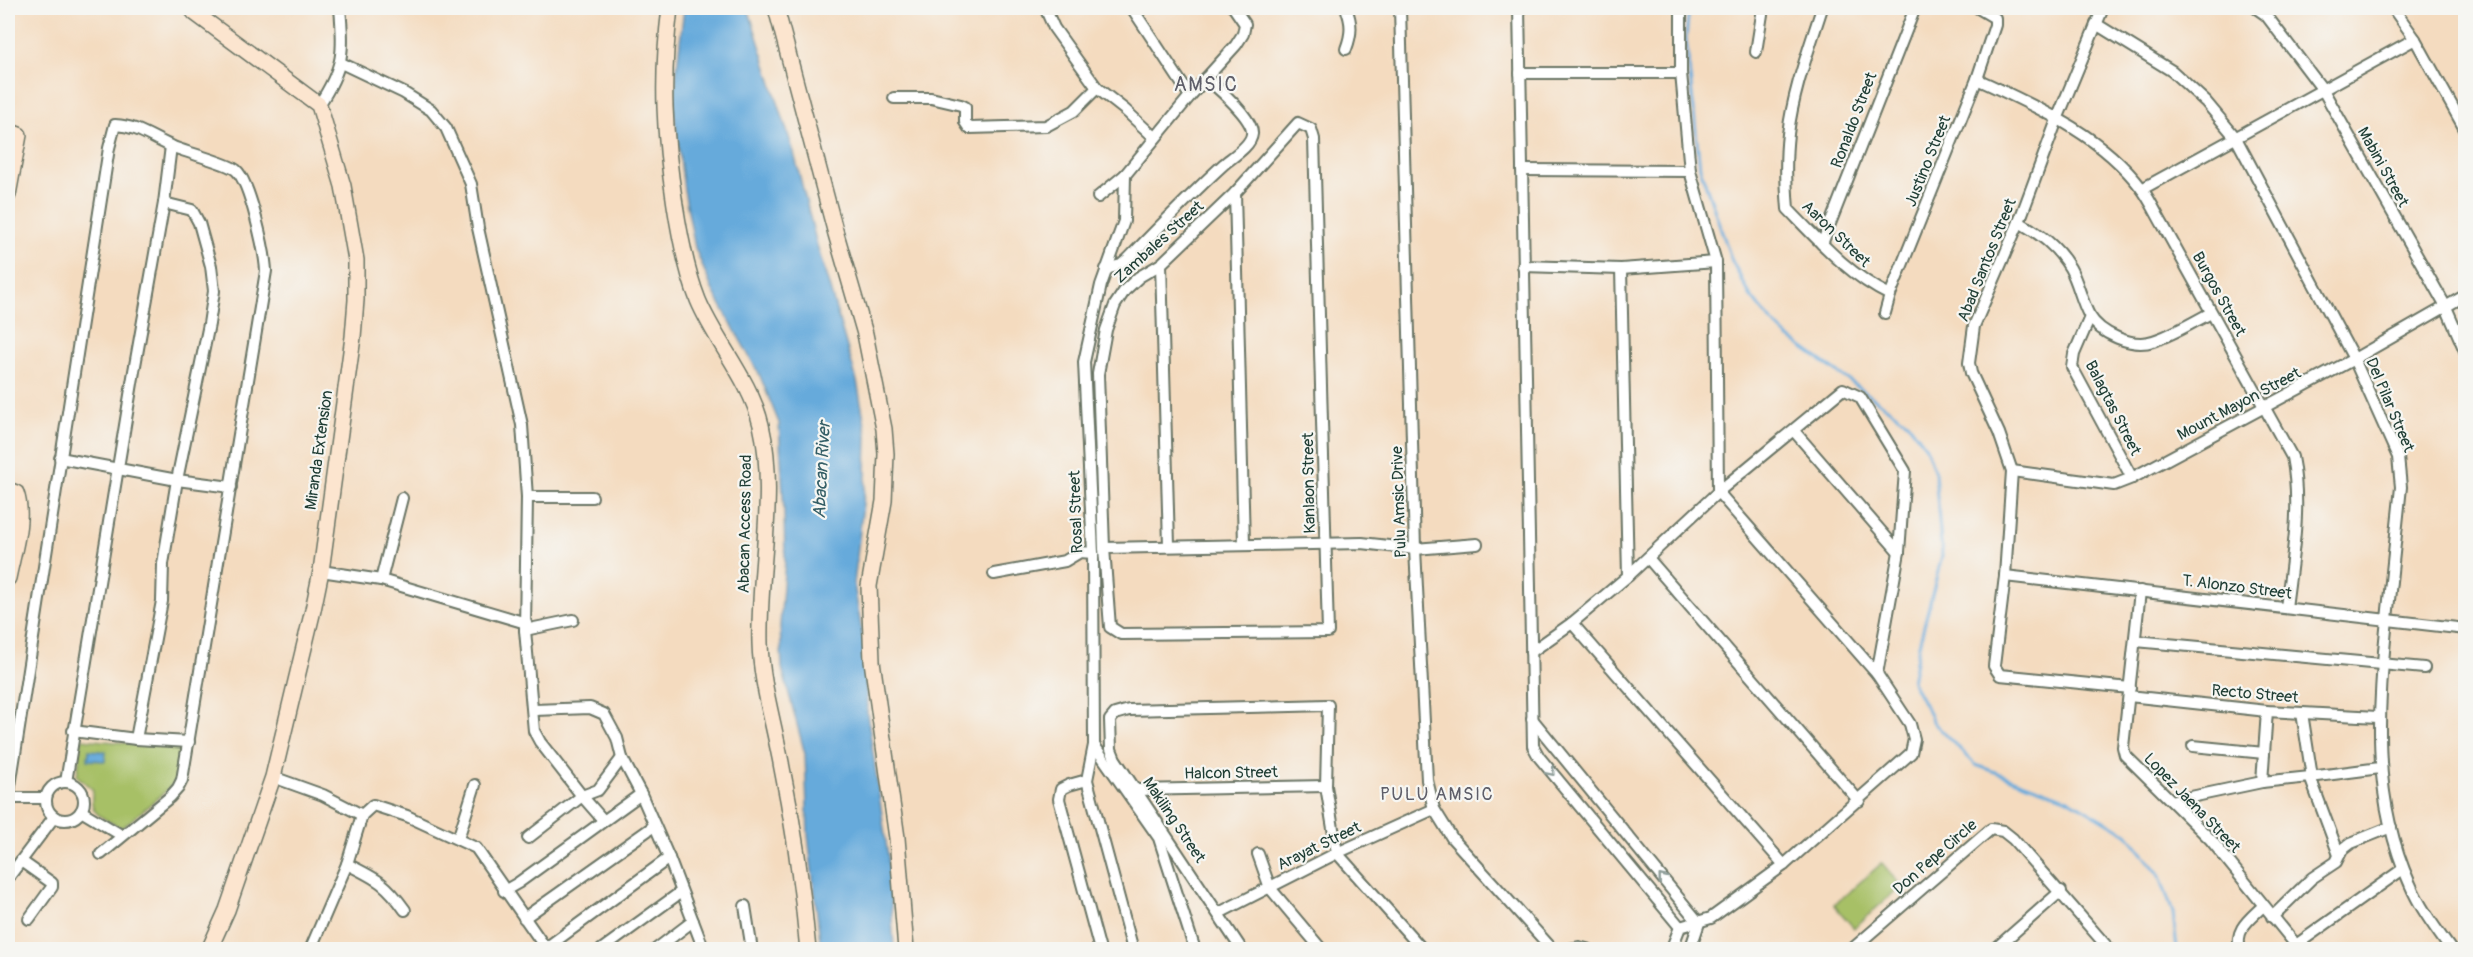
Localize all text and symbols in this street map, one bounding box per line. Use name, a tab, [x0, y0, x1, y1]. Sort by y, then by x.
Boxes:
street label: Ronaldo Street	[1827, 69, 1882, 171]
district label: AMSIC	[1174, 72, 1238, 97]
street label: Justino Street	[1901, 112, 1956, 210]
street label: Mabini Street	[2353, 124, 2413, 211]
street label: Abad Santos Street	[1953, 195, 2021, 325]
street label: Zambales Street	[1110, 196, 1208, 287]
street label: Aaron Street	[1798, 196, 1875, 272]
street label: Burgos Street	[2188, 248, 2251, 340]
street label: Del Pilar Street	[2361, 355, 2419, 456]
street label: Balagtas Street	[2081, 357, 2146, 459]
street label: Mount Mayon Street	[2174, 363, 2305, 445]
street label: Miranda Extension	[301, 389, 337, 511]
water label: Abacan River	[808, 418, 836, 519]
street label: Kanlaon Street	[1298, 432, 1320, 534]
street label: Pulu Amsic Drive	[1387, 446, 1411, 558]
street label: Abacan Access Road	[734, 454, 756, 594]
street label: Rosal Street	[1065, 470, 1087, 554]
street label: T. Alonzo Street	[2181, 570, 2293, 604]
street label: Recto Street	[2211, 680, 2300, 708]
street label: Lopez Jaena Street	[2139, 749, 2245, 857]
street label: Halcon Street	[1184, 762, 1279, 784]
one-way arrow	[1544, 765, 1555, 776]
street label: Makiling Street	[1138, 773, 1210, 867]
district label: PULU AMSIC	[1380, 783, 1494, 806]
street label: Don Pepe Circle	[1889, 815, 1981, 899]
street label: Arayat Street	[1274, 817, 1365, 875]
one-way arrow	[1658, 874, 1669, 885]

